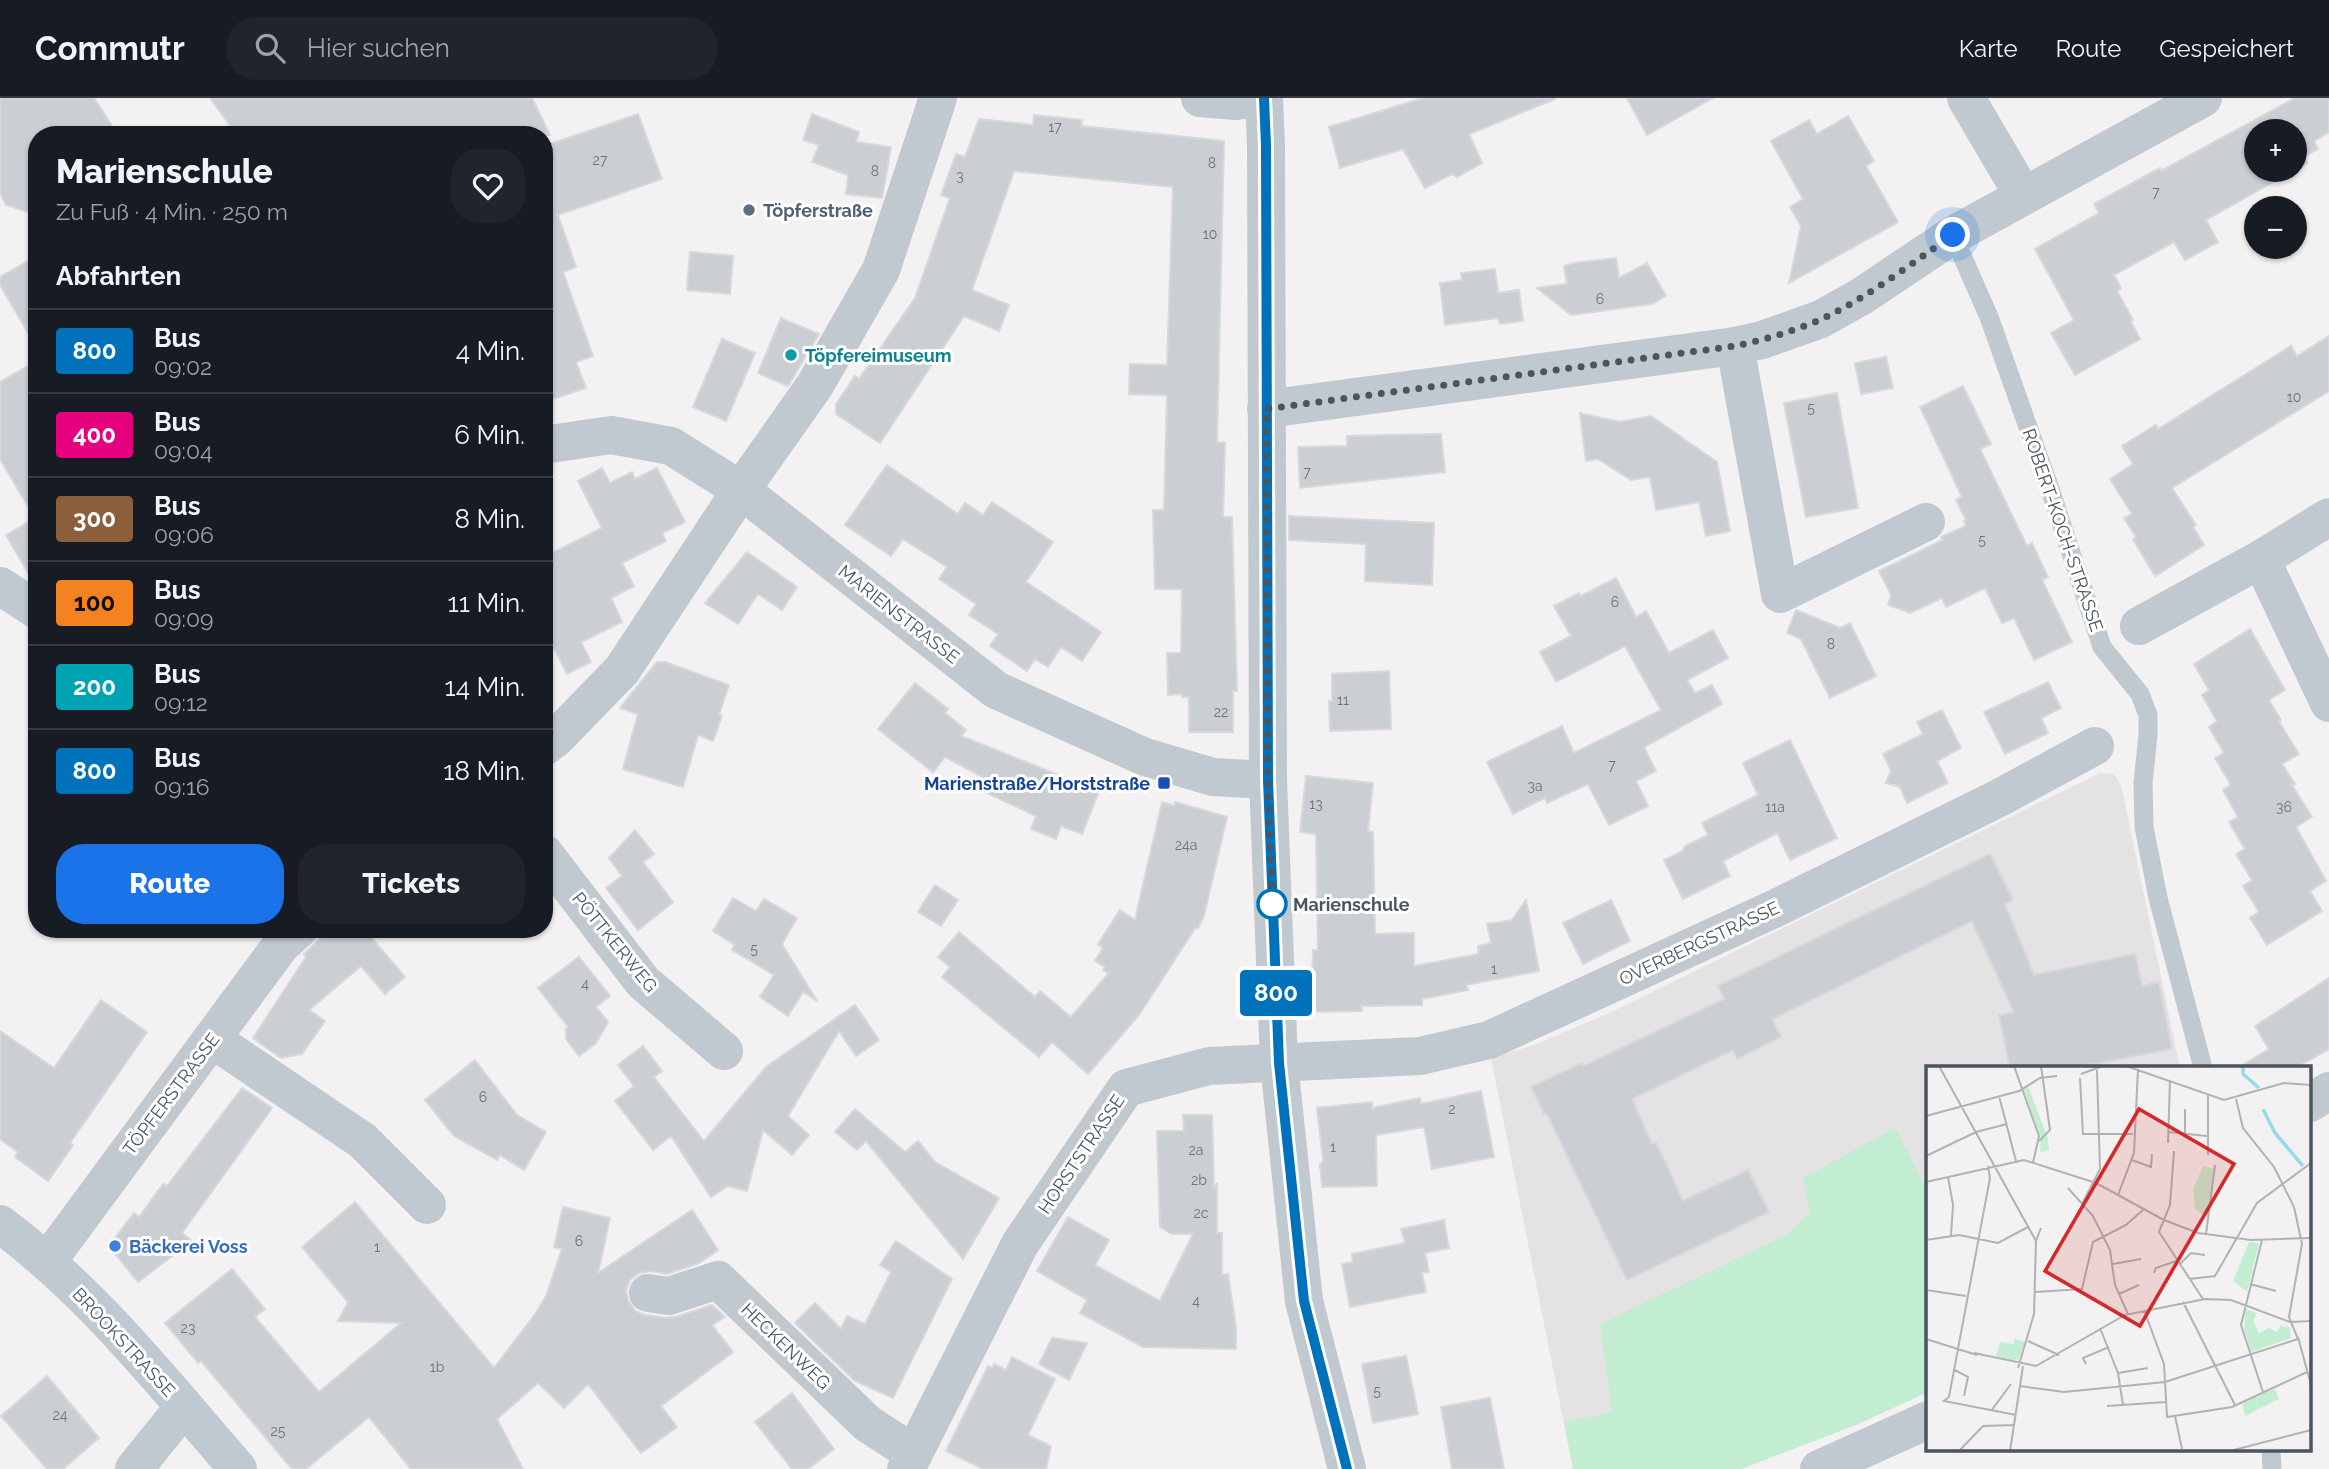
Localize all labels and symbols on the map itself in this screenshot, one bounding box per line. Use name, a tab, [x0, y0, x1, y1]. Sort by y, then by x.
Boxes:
house number: 17	[1048, 119, 1062, 135]
house number: 27	[593, 152, 608, 168]
house number: 8	[1208, 155, 1216, 171]
house number: 8	[871, 163, 879, 179]
house number: 3	[956, 168, 964, 184]
house number: 7	[2152, 184, 2160, 200]
place label: Töpferstraße	[763, 200, 873, 221]
marker: Töpferstraße	[741, 202, 757, 218]
your location	[1935, 217, 1970, 252]
house number: 10	[1203, 226, 1217, 242]
house number: 6	[1596, 291, 1604, 307]
place label: Töpfereimuseum	[805, 345, 952, 366]
marker: Töpfereimuseum	[783, 347, 799, 363]
house number: 10	[2287, 389, 2301, 405]
house number: 5	[1807, 400, 1815, 416]
street label: ROBERT-KOCH-STRASSE	[2018, 426, 2108, 634]
house number: 7	[1303, 464, 1311, 480]
house number: 5	[1978, 532, 1986, 548]
street label: MARIENSTRASSE	[834, 560, 964, 668]
house number: 6	[1611, 594, 1619, 610]
house number: 8	[1827, 636, 1835, 652]
house number: 11	[1337, 692, 1349, 708]
house number: 22	[1214, 704, 1228, 720]
house number: 7	[1608, 757, 1616, 773]
place label: Marienstraße/Horststraße	[924, 773, 1150, 794]
marker: Marienstraße/Horststraße	[1156, 775, 1172, 791]
house number: 3a	[1527, 778, 1543, 794]
house number: 13	[1309, 796, 1323, 812]
house number: 11a	[1765, 799, 1785, 815]
house number: 36	[2276, 799, 2292, 815]
house number: 24a	[1175, 837, 1197, 853]
street label: PÖTTKERWEG	[568, 888, 662, 996]
marker: Marienschule	[1257, 889, 1287, 919]
place label: Marienschule	[1293, 894, 1410, 915]
street label: OVERBERGSTRASSE	[1616, 897, 1782, 989]
house number: 5	[750, 941, 758, 957]
house number: 1	[1491, 961, 1497, 977]
line badge: 800	[1236, 970, 1316, 1016]
house number: 4	[581, 976, 589, 992]
street label: TÖPFERSTRASSE	[118, 1029, 224, 1159]
inset map	[1926, 1066, 2312, 1452]
house number: 6	[479, 1089, 487, 1105]
street label: HORSTSTRASSE	[1033, 1091, 1129, 1217]
house number: 2	[1448, 1101, 1456, 1117]
house number: 1	[1330, 1139, 1336, 1155]
house number: 2a	[1189, 1142, 1203, 1158]
house number: 2b	[1191, 1172, 1207, 1188]
house number: 2c	[1194, 1205, 1209, 1221]
house number: 6	[575, 1233, 583, 1249]
place label: Bäckerei Voss	[129, 1236, 248, 1257]
marker: Bäckerei Voss	[107, 1238, 123, 1254]
house number: 1	[374, 1239, 380, 1255]
street label: BROOKSTRASSE	[68, 1283, 180, 1401]
house number: 4	[1192, 1293, 1200, 1309]
street label: HECKENWEG	[737, 1298, 835, 1394]
house number: 23	[181, 1320, 195, 1336]
house number: 1b	[430, 1359, 445, 1375]
house number: 5	[1373, 1383, 1381, 1399]
house number: 24	[53, 1407, 68, 1423]
house number: 25	[271, 1423, 286, 1439]

